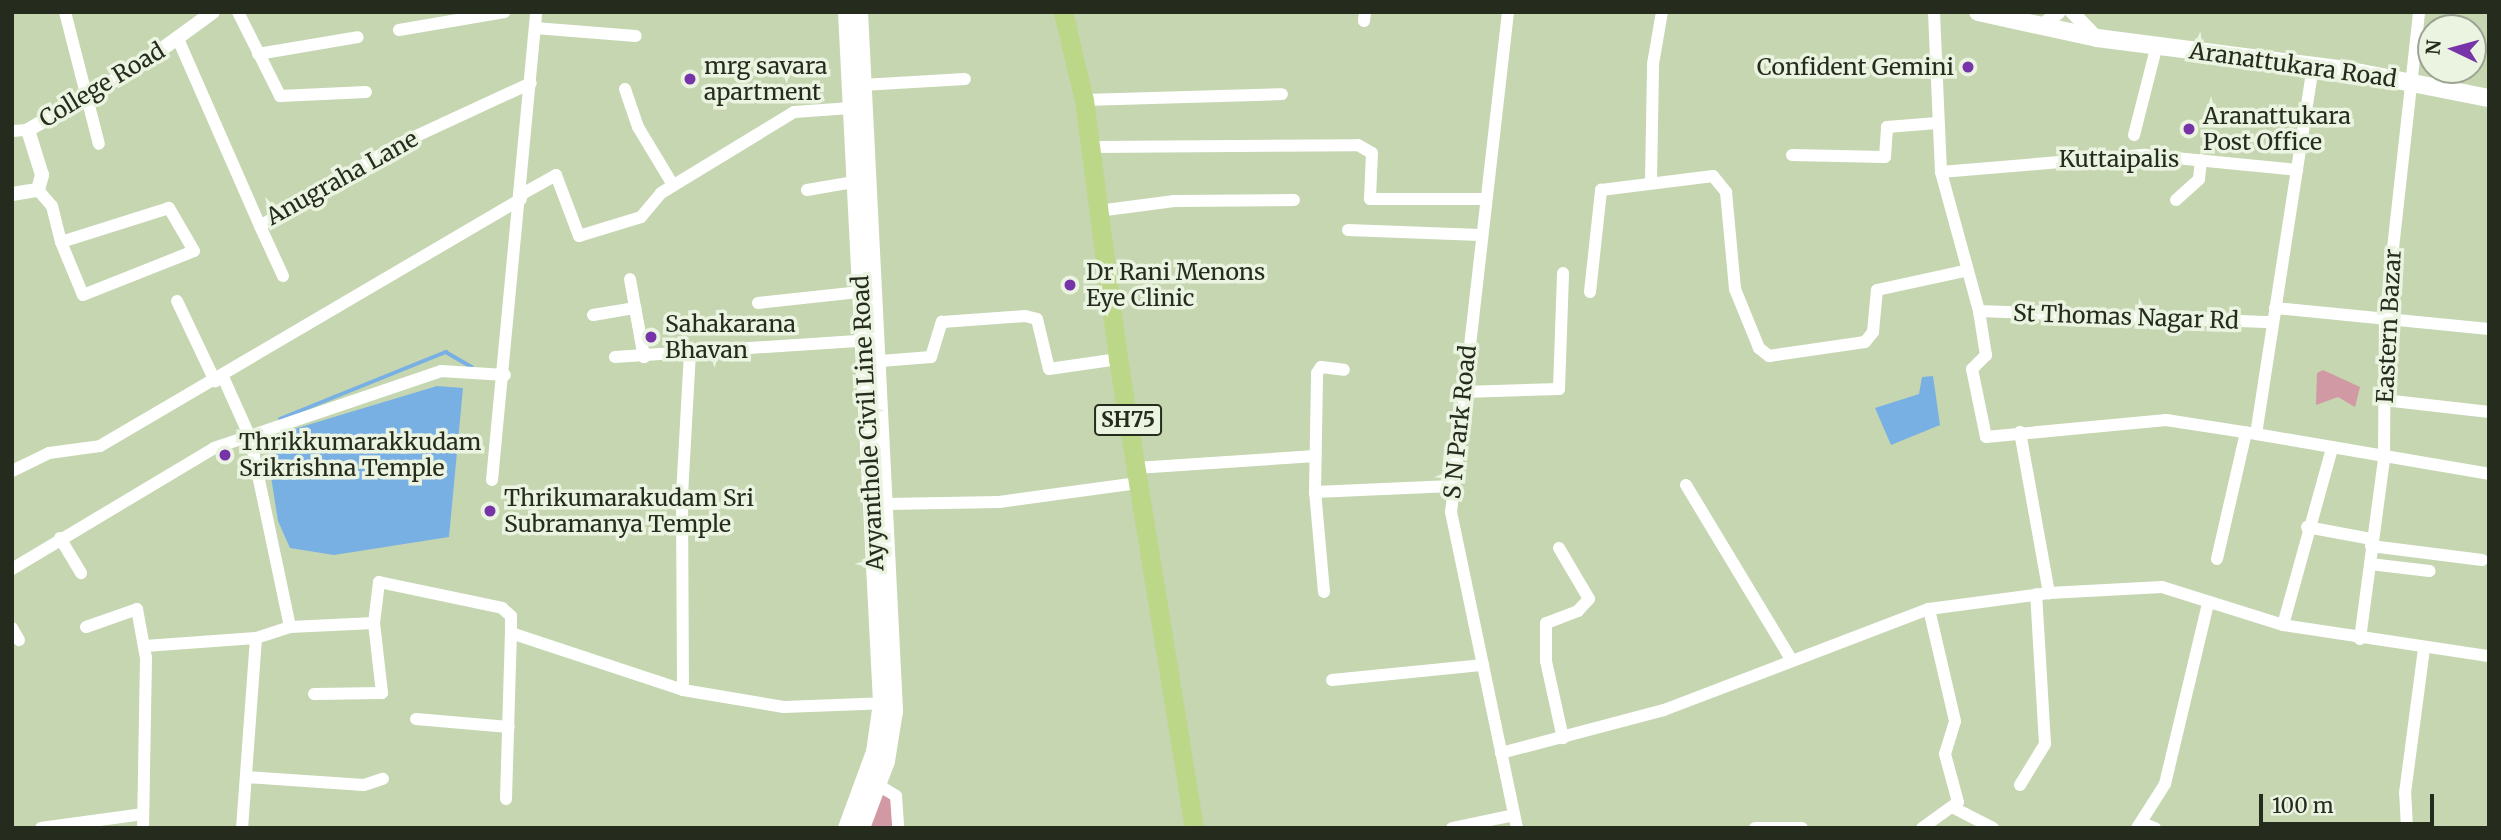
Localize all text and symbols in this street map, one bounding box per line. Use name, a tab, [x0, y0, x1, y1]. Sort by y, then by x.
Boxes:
north arrow	[2417, 14, 2487, 84]
street label: College Road	[34, 37, 170, 133]
street label: Aranattukara Road	[2188, 37, 2398, 93]
text: N	[2420, 39, 2446, 56]
place label: mrg savara apartment	[704, 52, 827, 106]
place label: Confident Gemini	[1757, 53, 1954, 81]
marker: Confident Gemini	[1960, 59, 1976, 75]
marker: mrg savara apartment	[682, 71, 698, 87]
place label: Aranattukara Post Office	[2203, 102, 2351, 156]
marker: Aranattukara Post Office	[2181, 121, 2197, 137]
street label: Anugraha Lane	[261, 125, 423, 231]
street label: Kuttaipalis	[2059, 145, 2179, 173]
street label: Eastern Bazar	[2371, 248, 2407, 404]
place label: Dr Rani Menons Eye Clinic	[1086, 258, 1265, 312]
street label: Ayyanthole Civil Line Road	[846, 274, 890, 572]
marker: Dr Rani Menons Eye Clinic	[1060, 275, 1080, 295]
street label: St Thomas Nagar Rd	[2013, 299, 2239, 335]
place label: Sahakarana Bhavan	[665, 310, 796, 364]
marker: Sahakarana Bhavan	[643, 329, 659, 345]
street label: S N Park Road	[1438, 344, 1482, 500]
road number: SH75	[1093, 402, 1163, 438]
place label: Thrikkumarakkudam Srikrishna Temple	[239, 428, 481, 482]
marker: Thrikkumarakkudam Srikrishna Temple	[217, 447, 233, 463]
place label: Thrikumarakudam Sri Subramanya Temple	[504, 484, 754, 538]
marker: Thrikumarakudam Sri Subramanya Temple	[482, 503, 498, 519]
scale bar	[2263, 780, 2438, 824]
text: 100 m	[2272, 792, 2334, 819]

